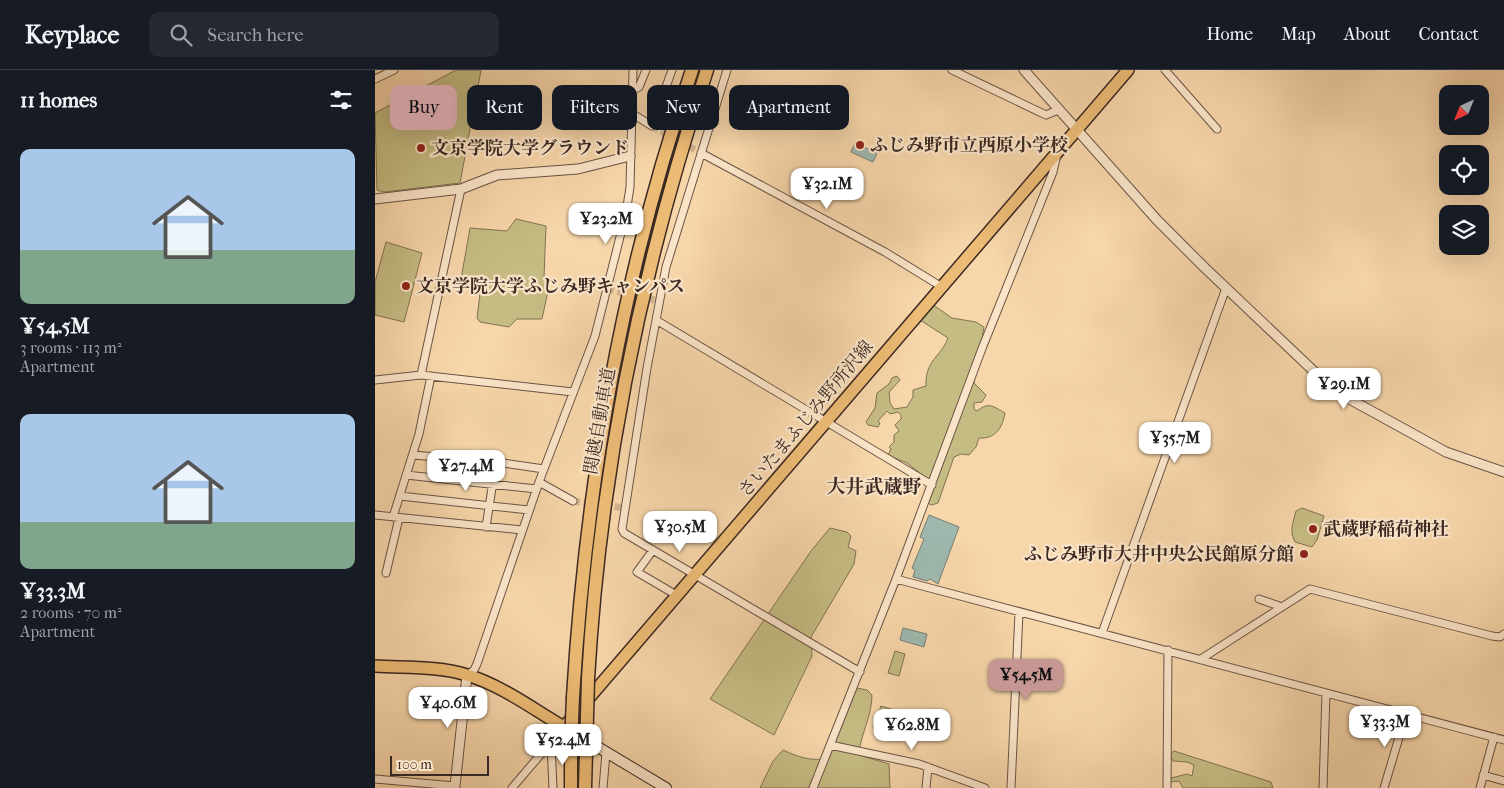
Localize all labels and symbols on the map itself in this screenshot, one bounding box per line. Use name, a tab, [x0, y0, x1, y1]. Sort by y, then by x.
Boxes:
north arrow	[1439, 85, 1489, 135]
place label: ふじみ野市立西原小学校	[870, 135, 1068, 156]
place label: 文京学院大学グラウンド	[431, 138, 629, 159]
marker: ふじみ野市立西原小学校	[854, 139, 866, 151]
marker: 文京学院大学グラウンド	[415, 142, 427, 154]
pin: ¥32.1M	[786, 168, 868, 210]
pin: ¥23.2M	[565, 202, 647, 245]
place label: 文京学院大学ふじみ野キャンパス	[416, 276, 685, 297]
marker: 文京学院大学ふじみ野キャンパス	[400, 280, 412, 292]
street label: さいたまふじみ野所沢線	[734, 336, 878, 502]
street label: 関越自動車道	[580, 366, 620, 476]
pin: ¥29.1M	[1303, 368, 1385, 410]
pin: ¥35.7M	[1134, 422, 1216, 464]
pin: ¥27.4M	[425, 450, 507, 492]
district label: 大井武蔵野	[826, 476, 922, 498]
pin: ¥30.5M	[639, 510, 721, 553]
place label: 武蔵野稲荷神社	[1323, 519, 1449, 540]
marker: 武蔵野稲荷神社	[1307, 523, 1319, 535]
place label: ふじみ野市大井中央公民館原分館	[1024, 544, 1294, 565]
marker: ふじみ野市大井中央公民館原分館	[1298, 548, 1310, 560]
pin: ¥54.5M	[985, 658, 1067, 701]
pin: ¥40.6M	[407, 686, 489, 729]
pin: ¥33.3M	[1344, 706, 1426, 748]
pin: ¥62.8M	[871, 708, 953, 751]
pin: ¥52.4M	[522, 724, 604, 766]
scale bar	[390, 753, 489, 776]

